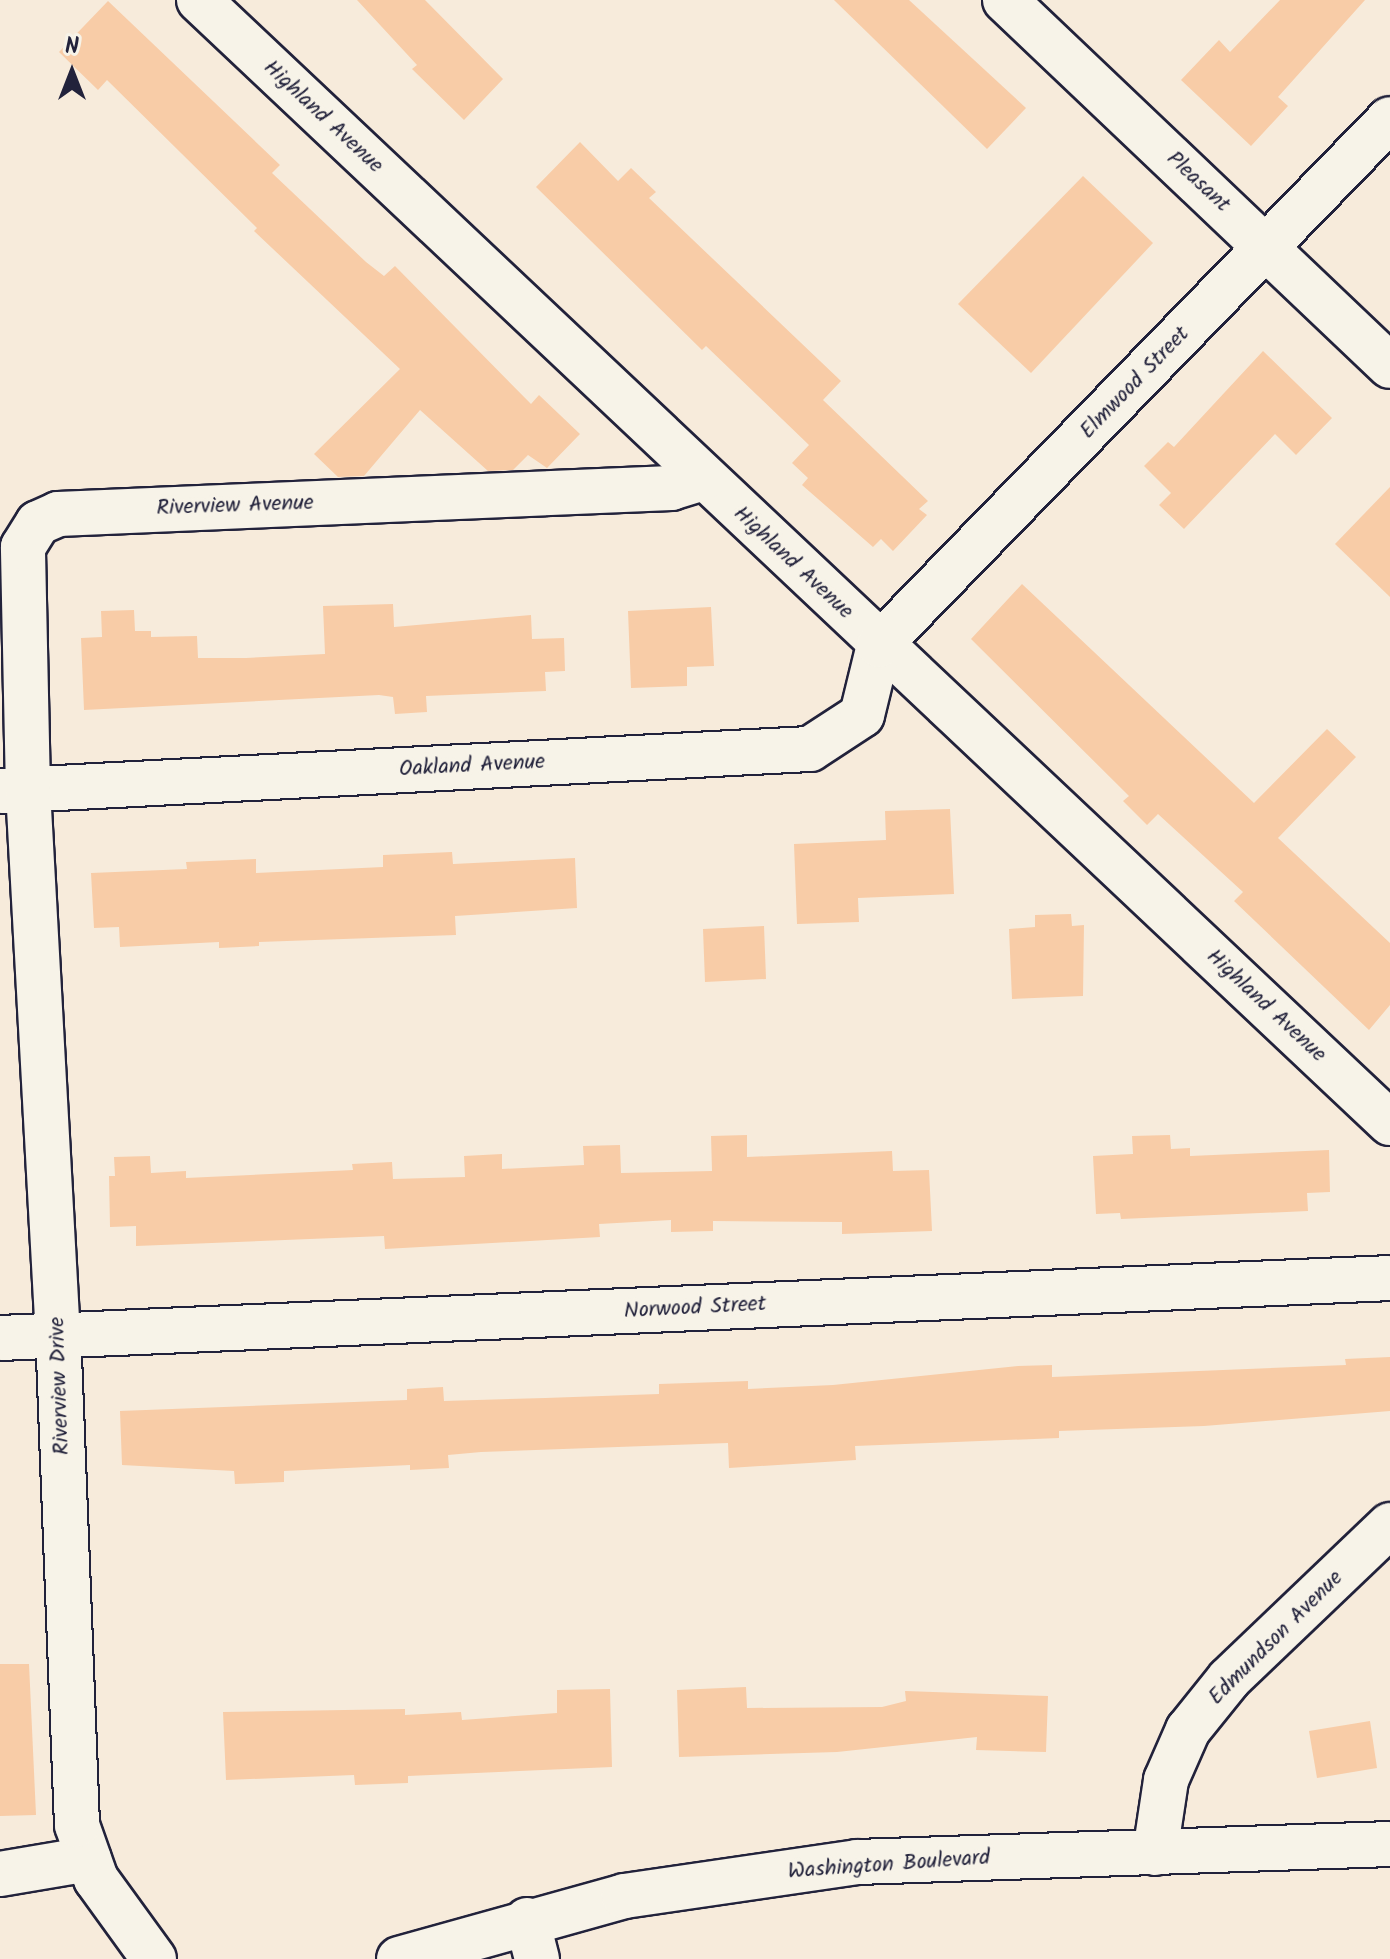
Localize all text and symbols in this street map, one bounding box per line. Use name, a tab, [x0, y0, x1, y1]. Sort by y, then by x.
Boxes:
text: N	[65, 30, 79, 65]
north arrow	[32, 32, 112, 112]
street label: Highland Avenue	[258, 55, 388, 179]
street label: Pleasant	[1161, 146, 1235, 218]
street label: Elmwood Street	[1075, 321, 1195, 445]
street label: Riverview Avenue	[156, 490, 314, 522]
street label: Highland Avenue	[728, 501, 858, 625]
street label: Oakland Avenue	[398, 749, 546, 783]
street label: Highland Avenue	[1201, 944, 1331, 1068]
street label: Norwood Street	[623, 1291, 767, 1325]
street label: Riverview Drive	[44, 1316, 76, 1456]
street label: Edmundson Avenue	[1203, 1565, 1349, 1711]
street label: Washington Boulevard	[787, 1845, 991, 1885]

